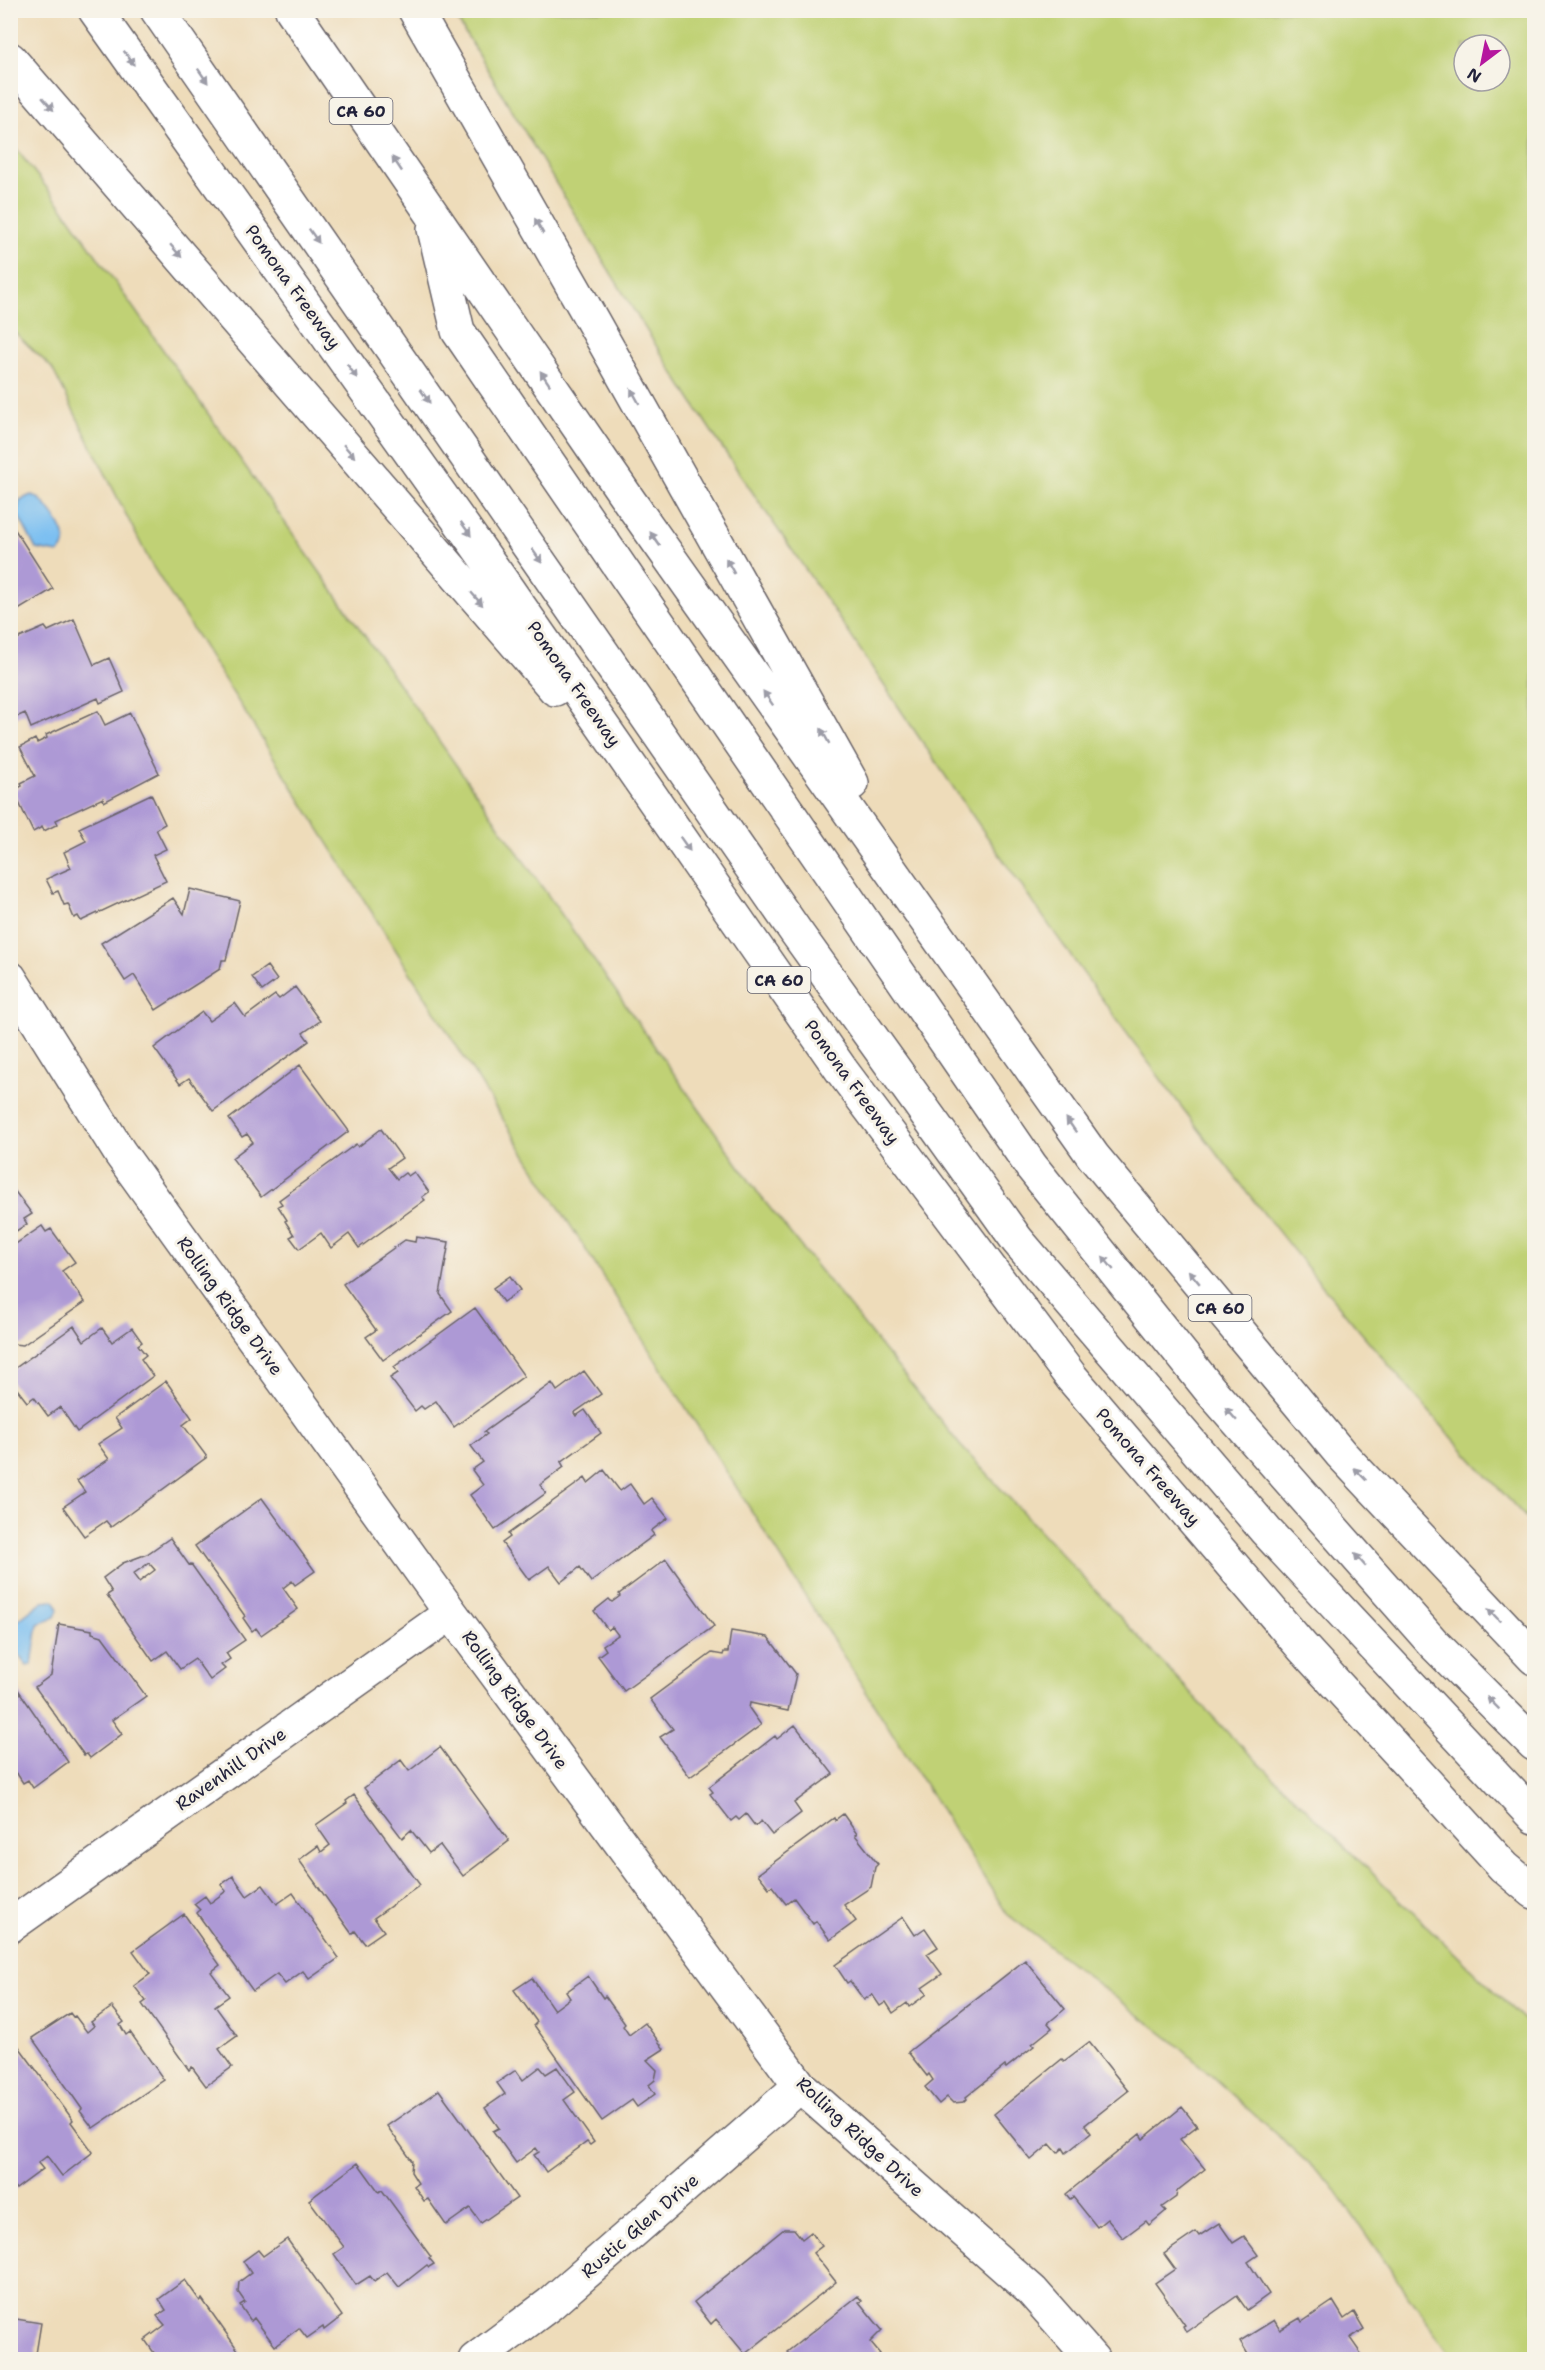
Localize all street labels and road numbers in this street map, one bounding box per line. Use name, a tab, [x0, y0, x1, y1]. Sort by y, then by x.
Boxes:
road number: CA 60	[330, 98, 392, 124]
street label: Pomona Freeway	[240, 220, 346, 354]
street label: Pomona Freeway	[522, 616, 626, 752]
road number: CA 60	[748, 967, 810, 993]
street label: Pomona Freeway	[799, 1015, 905, 1149]
street label: Rolling Ridge Drive	[171, 1232, 289, 1380]
road number: CA 60	[1188, 1295, 1252, 1321]
street label: Pomona Freeway	[1090, 1403, 1206, 1531]
street label: Rolling Ridge Drive	[456, 1626, 574, 1774]
street label: Ravenhill Drive	[171, 1722, 291, 1816]
street label: Rolling Ridge Drive	[791, 2072, 929, 2202]
street label: Rustic Glen Drive	[576, 2168, 704, 2284]

